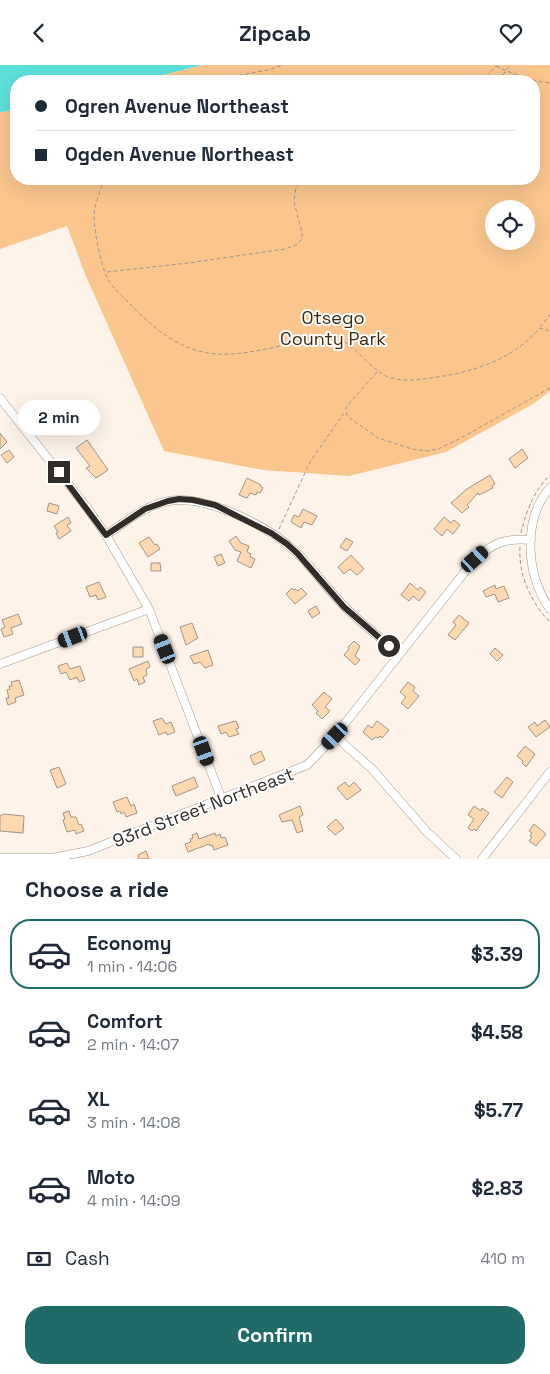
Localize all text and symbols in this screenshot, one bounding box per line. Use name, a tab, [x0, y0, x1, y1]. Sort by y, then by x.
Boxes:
icon: back	[25, 19, 53, 47]
text: Zipcab	[239, 19, 311, 47]
icon: heart	[497, 19, 525, 47]
text: Ogren Avenue Northeast	[65, 94, 289, 119]
text: Ogden Avenue Northeast	[65, 142, 294, 167]
map controls	[485, 200, 535, 250]
button: locate	[485, 200, 535, 250]
park label: Otsego County Park	[280, 306, 386, 350]
callout: 2 min	[18, 399, 100, 435]
text: 2 min	[38, 407, 80, 428]
route end	[48, 461, 70, 483]
car	[458, 543, 491, 575]
car	[56, 625, 89, 649]
car	[152, 632, 177, 666]
route start	[378, 635, 400, 657]
car	[319, 720, 350, 752]
car	[191, 734, 216, 768]
street label: 93rd Street Northeast	[109, 762, 297, 852]
text: Choose a ride	[25, 875, 169, 903]
text: Economy	[87, 931, 171, 956]
icon: car	[27, 932, 72, 977]
text: $3.39	[471, 942, 523, 967]
text: 1 min · 14:06	[87, 956, 177, 977]
text: Comfort	[87, 1009, 163, 1034]
icon: car	[27, 1010, 72, 1055]
text: $4.58	[471, 1020, 523, 1045]
text: 2 min · 14:07	[87, 1034, 179, 1055]
text: XL	[87, 1087, 110, 1112]
icon: car	[27, 1088, 72, 1133]
text: $5.77	[474, 1098, 523, 1123]
text: 3 min · 14:08	[87, 1112, 180, 1133]
text: Moto	[87, 1165, 135, 1190]
icon: car	[27, 1166, 72, 1211]
text: $2.83	[472, 1176, 523, 1201]
text: 4 min · 14:09	[87, 1190, 181, 1211]
icon: cash	[25, 1245, 53, 1273]
text: Cash	[65, 1246, 110, 1271]
text: 410 m	[481, 1248, 525, 1269]
button: Confirm	[25, 1306, 525, 1364]

